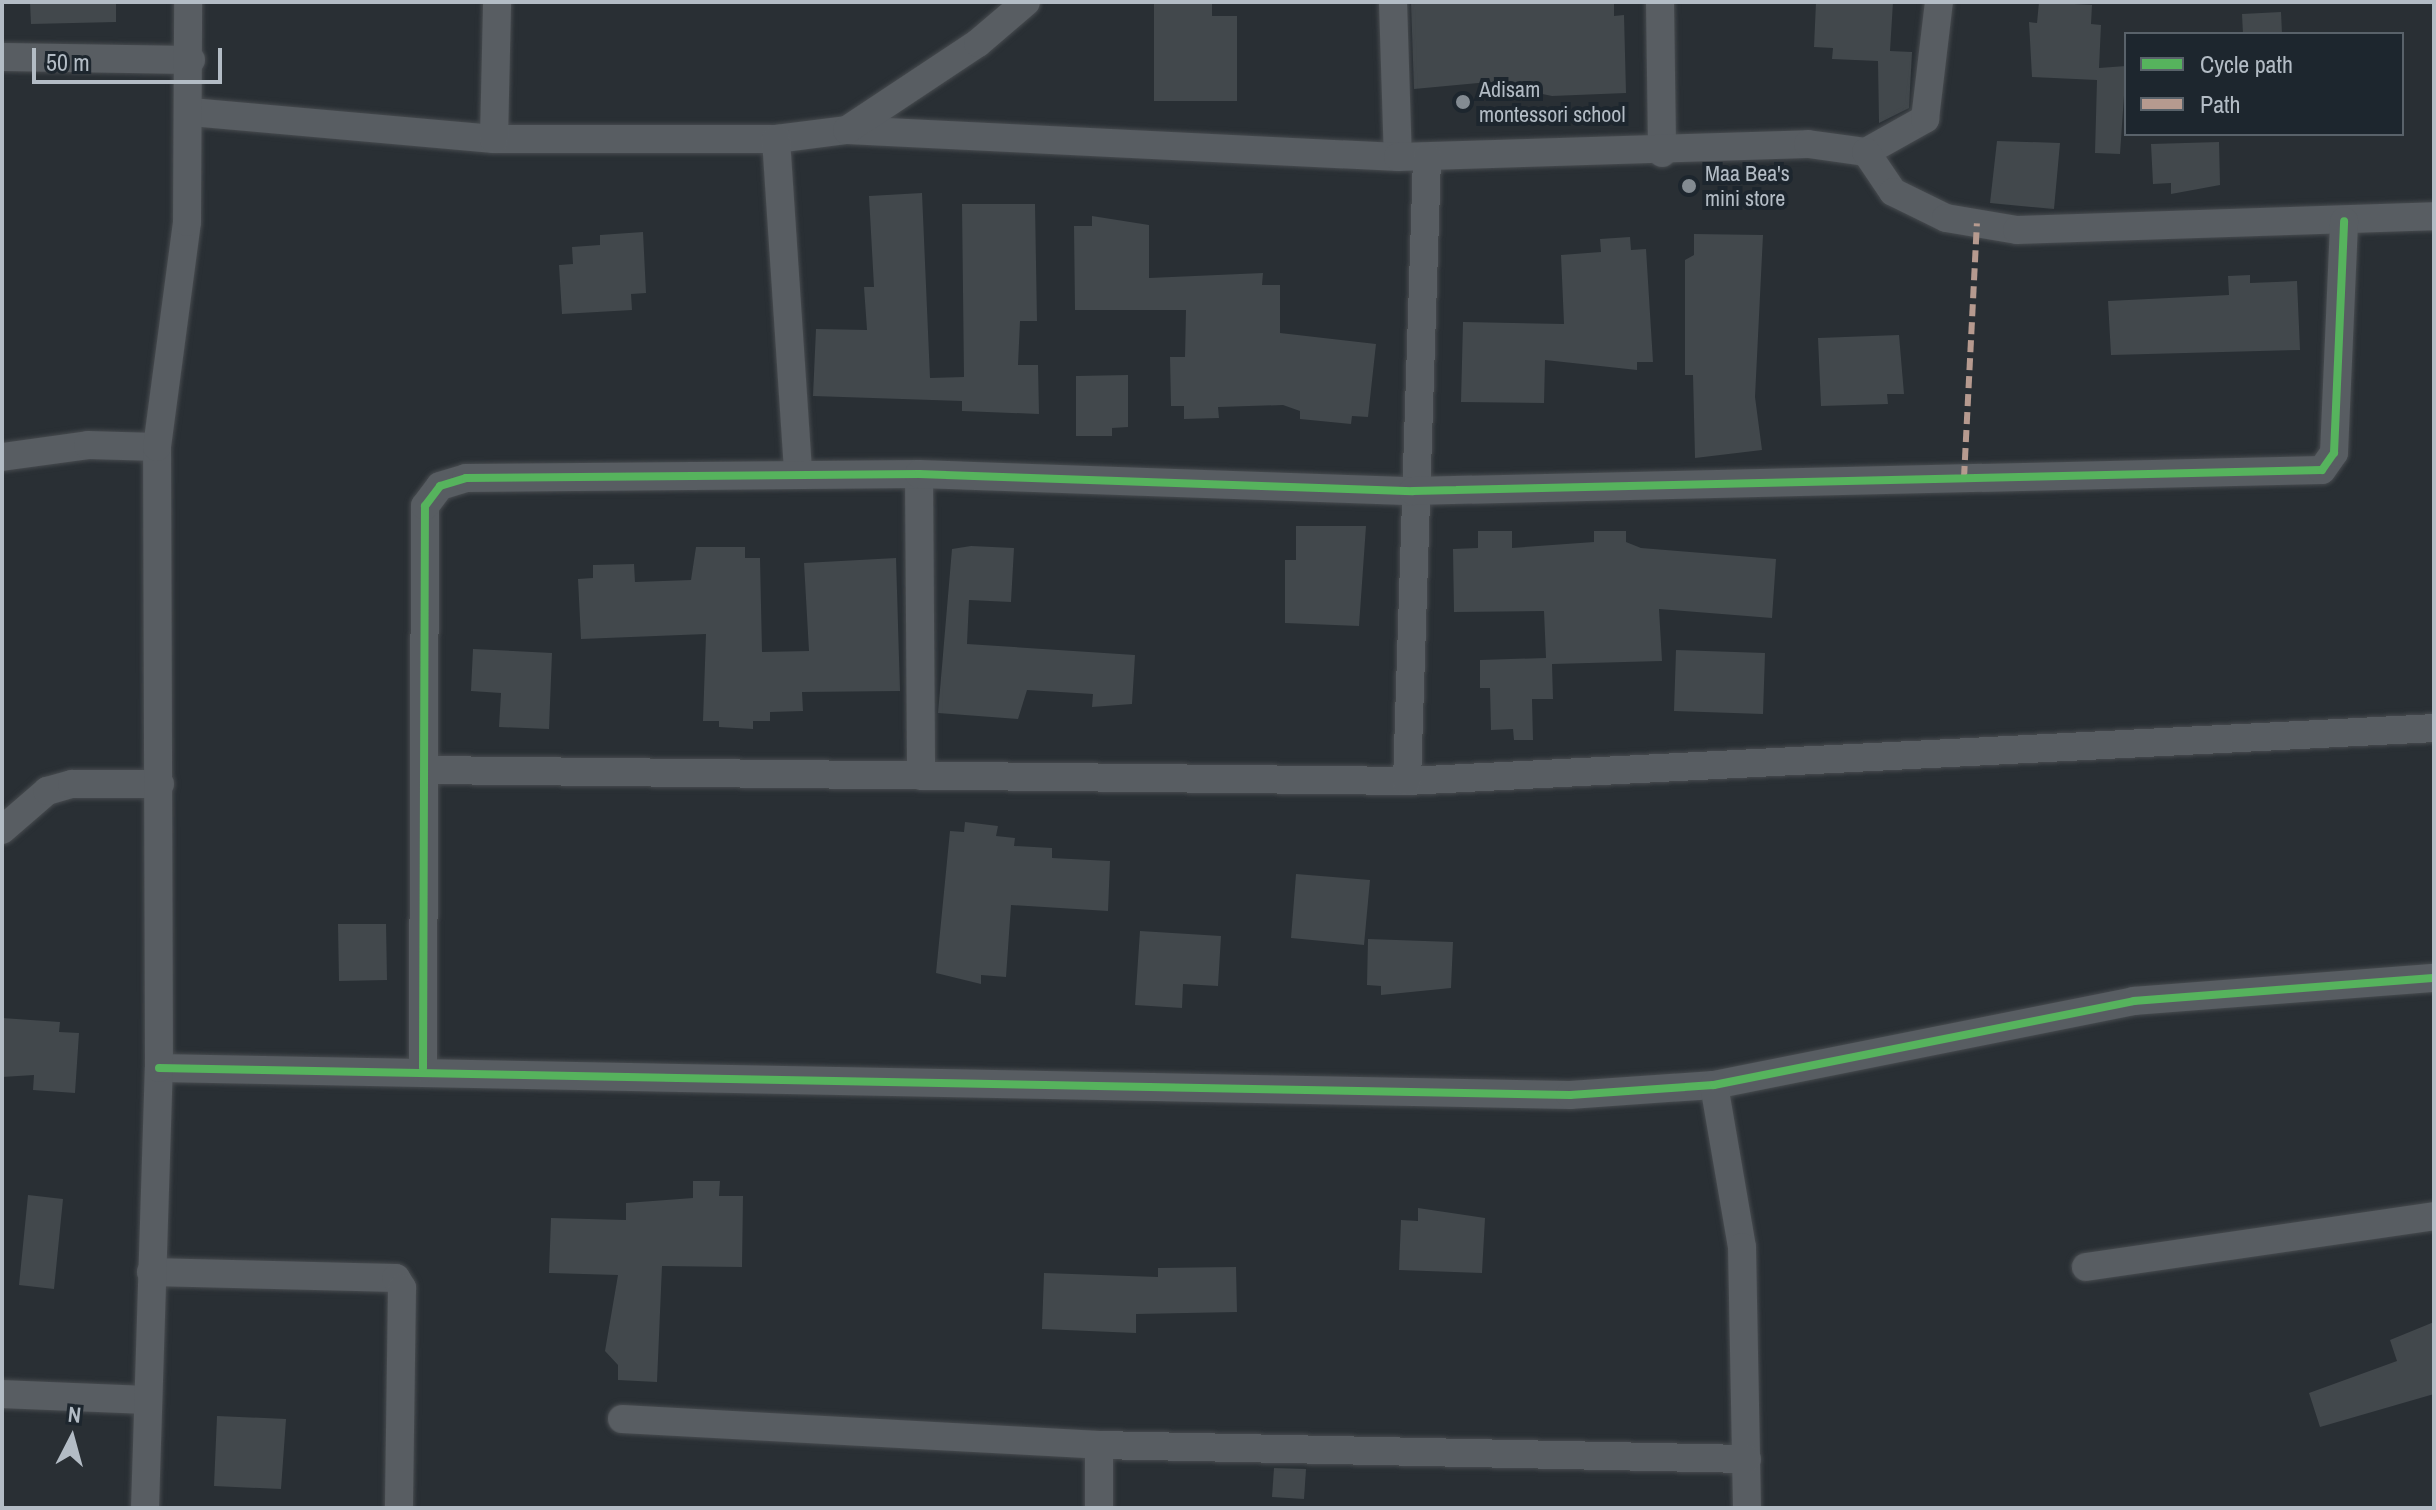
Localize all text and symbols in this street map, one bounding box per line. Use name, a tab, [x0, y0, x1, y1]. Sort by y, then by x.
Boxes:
scale bar	[36, 32, 226, 82]
legend	[2124, 32, 2404, 136]
text: 50 m	[46, 46, 90, 78]
text: Cycle path	[2200, 48, 2293, 80]
place label: Adisam montessori school	[1479, 76, 1625, 128]
text: Path	[2200, 88, 2241, 120]
marker: Adisam montessori school	[1454, 93, 1472, 111]
place label: Maa Bea's mini store	[1705, 160, 1790, 212]
marker: Maa Bea's mini store	[1680, 177, 1698, 195]
north arrow	[32, 1398, 112, 1478]
text: N	[66, 1399, 83, 1430]

